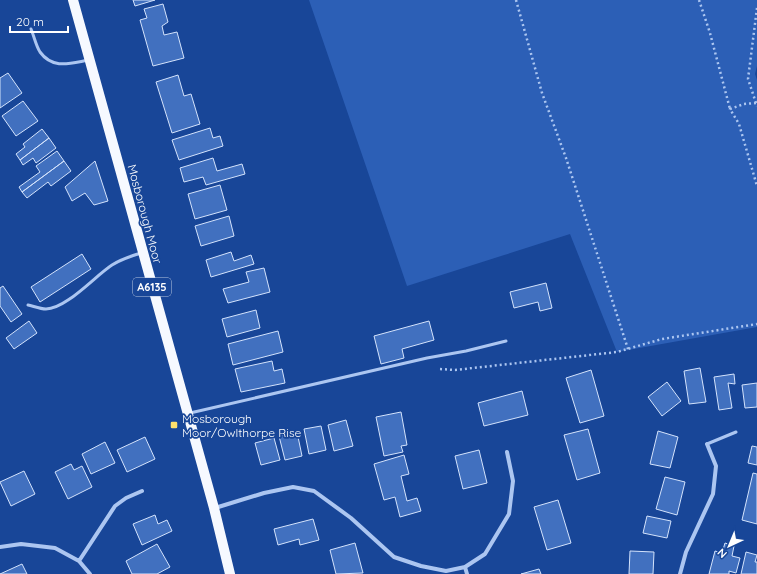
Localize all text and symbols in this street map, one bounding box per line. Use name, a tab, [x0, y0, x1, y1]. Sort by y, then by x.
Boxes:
scale bar	[10, 8, 68, 34]
text: 20 m	[16, 14, 44, 29]
street label: Mosborough Moor	[125, 163, 166, 266]
road number: A6135	[133, 278, 171, 296]
place label: Mosborough Moor/Owlthorpe Rise	[182, 411, 302, 440]
marker: Mosborough Moor/Owlthorpe Rise	[169, 420, 179, 430]
north arrow	[709, 526, 749, 566]
text: N	[714, 545, 730, 561]

